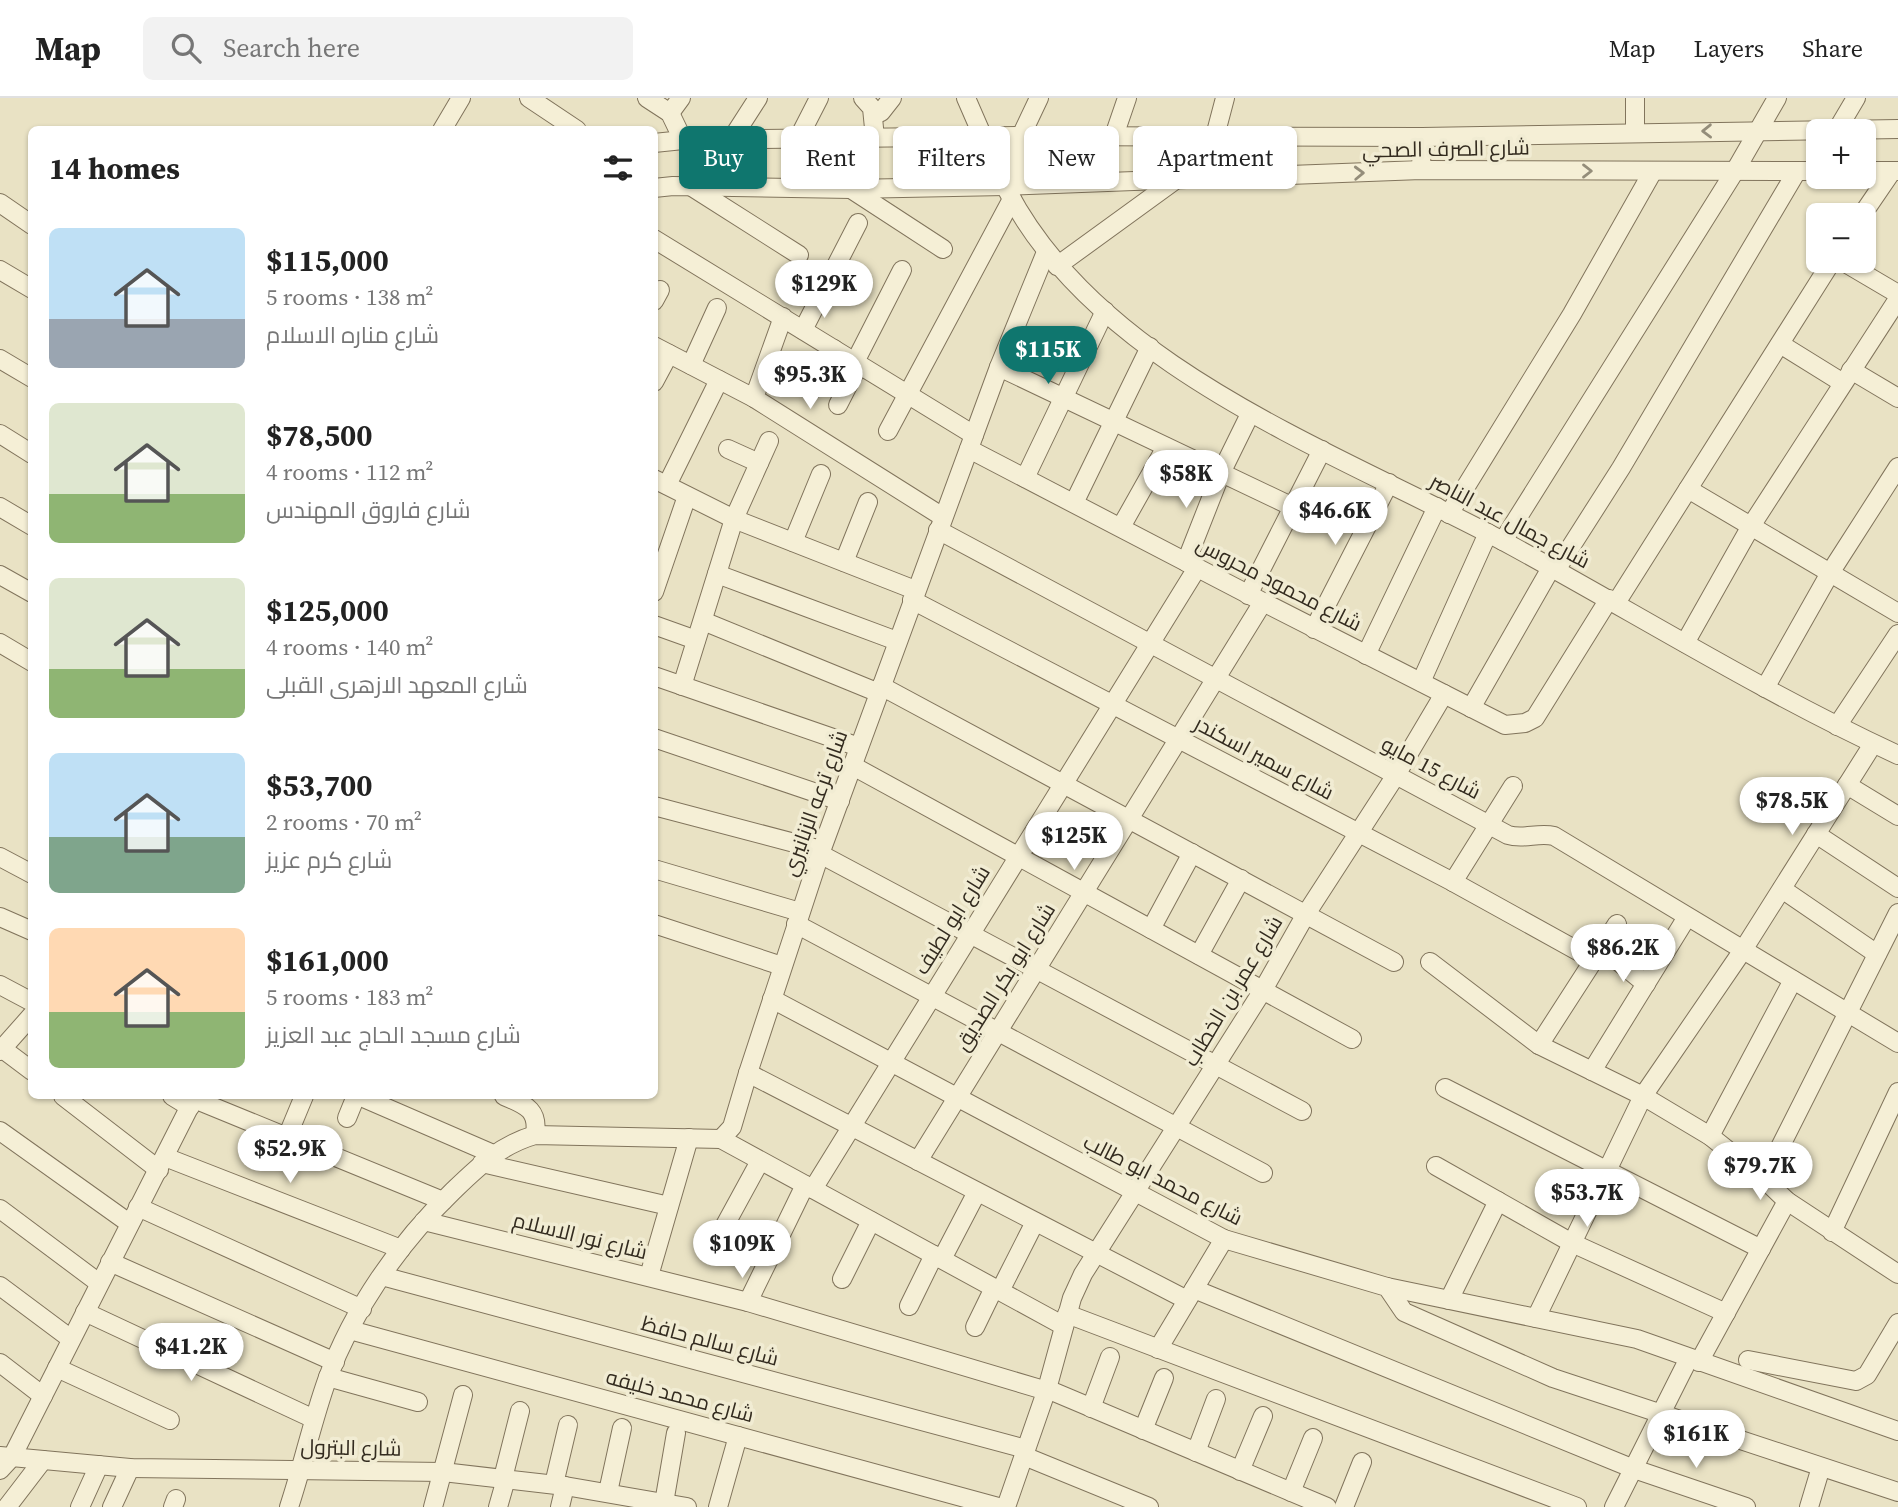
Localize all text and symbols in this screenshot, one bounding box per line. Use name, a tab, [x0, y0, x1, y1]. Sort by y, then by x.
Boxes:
search box	[143, 17, 633, 80]
text: Map	[35, 26, 101, 71]
icon: search	[167, 29, 205, 67]
text: Search here	[223, 30, 360, 66]
text: Map	[1609, 32, 1656, 65]
text: Layers	[1694, 32, 1764, 65]
text: Share	[1802, 32, 1863, 65]
map controls	[1806, 119, 1876, 273]
button: +	[1806, 119, 1876, 189]
one-way arrow	[1702, 124, 1713, 139]
chip: Buy	[679, 126, 767, 189]
chip: Rent	[781, 126, 879, 189]
chip: Filters	[893, 126, 1010, 189]
chip: New	[1024, 126, 1119, 189]
chip: Apartment	[1133, 126, 1297, 189]
street label: شارع الصرف الصحي	[1362, 133, 1530, 166]
text: 14 homes	[49, 148, 180, 189]
icon: filters	[599, 149, 637, 187]
one-way arrow	[1582, 163, 1593, 178]
one-way arrow	[1354, 165, 1365, 180]
button: −	[1806, 203, 1876, 273]
text: $115,000	[266, 240, 389, 281]
icon: home	[105, 256, 189, 340]
pin: $129K	[775, 260, 873, 320]
text: $129K	[791, 267, 857, 299]
text: 5 rooms · 138 m²	[266, 281, 433, 313]
text: شارع مناره الاسلام	[266, 319, 439, 351]
pin: $115K	[999, 327, 1097, 386]
text: $115K	[1015, 333, 1081, 365]
pin: $95.3K	[753, 352, 867, 411]
text: $95.3K	[774, 358, 846, 390]
text: $78,500	[266, 415, 373, 456]
icon: home	[105, 431, 189, 515]
pin: $58K	[1145, 450, 1227, 510]
text: 4 rooms · 112 m²	[266, 456, 433, 488]
text: $58K	[1159, 457, 1213, 489]
street label: شارع جمال عبد الناصر	[1424, 466, 1596, 575]
pin: $46.6K	[1278, 488, 1392, 547]
text: شارع فاروق المهندس	[266, 494, 471, 526]
text: $46.6K	[1299, 494, 1371, 526]
street label: شارع محمود محروس	[1191, 529, 1367, 638]
text: $125,000	[266, 590, 389, 631]
icon: home	[105, 606, 189, 690]
text: 4 rooms · 140 m²	[266, 631, 433, 663]
text: شارع المعهد الازهرى القبلى	[266, 669, 528, 701]
street label: شارع سمير اسكندر	[1188, 708, 1339, 807]
street label: شارع ترعه الزنانيري	[775, 726, 856, 881]
street label: شارع 15 مايو	[1376, 729, 1486, 806]
text: $53,700	[266, 765, 373, 806]
pin: $78.5K	[1735, 778, 1849, 837]
icon: home	[105, 781, 189, 865]
text: $78.5K	[1756, 784, 1828, 816]
text: 2 rooms · 70 m²	[266, 806, 422, 838]
pin: $125K	[1025, 812, 1123, 872]
text: $125K	[1041, 819, 1107, 851]
text: شارع كرم عزيز	[266, 844, 392, 876]
street label: شارع ابو لطيف	[907, 860, 997, 980]
street label: شارع ابو بكر الصديق	[947, 897, 1062, 1056]
street label: شارع عمر بن الخطاب	[1176, 910, 1289, 1072]
pin: $86.2K	[1566, 924, 1680, 984]
text: $86.2K	[1587, 931, 1659, 963]
text: $161,000	[266, 940, 389, 981]
icon: home	[105, 956, 189, 1040]
text: 5 rooms · 183 m²	[266, 981, 433, 1013]
text: شارع مسجد الحاج عبد العزيز	[266, 1019, 521, 1051]
pin: $52.9K	[233, 1126, 347, 1185]
street label: شارع محمد ابو طالب	[1079, 1127, 1248, 1232]
text: $52.9K	[254, 1132, 326, 1164]
pin: $79.7K	[1703, 1142, 1817, 1202]
text: $79.7K	[1724, 1149, 1796, 1181]
pin: $53.7K	[1530, 1170, 1644, 1229]
text: $53.7K	[1551, 1176, 1623, 1208]
street label: شارع نور الاسلام	[510, 1205, 650, 1266]
pin: $109K	[693, 1220, 791, 1280]
text: $109K	[709, 1227, 775, 1259]
street label: شارع سالم حافظ	[638, 1308, 782, 1373]
pin: $41.2K	[134, 1324, 248, 1383]
text: $41.2K	[155, 1330, 227, 1362]
street label: شارع محمد خليفه	[603, 1362, 757, 1429]
pin: $161K	[1647, 1410, 1745, 1470]
text: $161K	[1663, 1417, 1729, 1449]
street label: شارع البترول	[300, 1432, 402, 1463]

